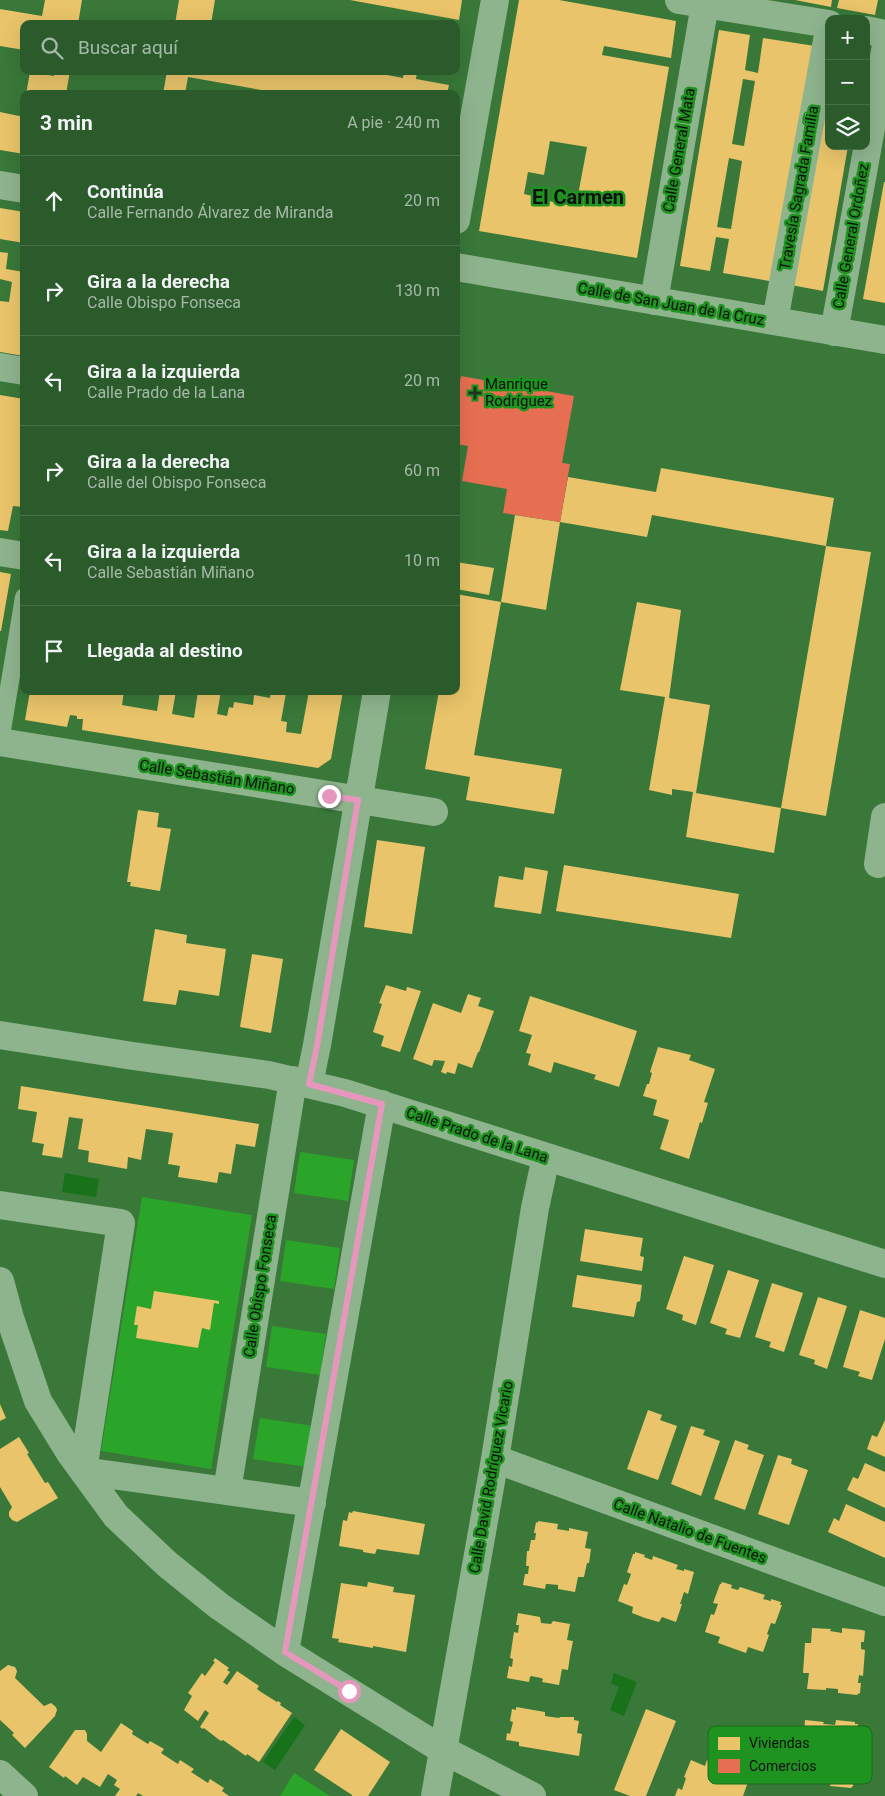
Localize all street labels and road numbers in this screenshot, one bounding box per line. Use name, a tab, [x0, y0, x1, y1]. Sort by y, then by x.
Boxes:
street label: Calle General Mata	[659, 86, 699, 214]
street label: Travesía Sagrada Familia	[776, 104, 822, 272]
street label: Calle General Ordoñez	[829, 162, 873, 310]
street label: Calle de San Juan de la Cruz	[576, 279, 766, 329]
street label: Calle Sebastián Miñano	[138, 756, 296, 798]
street label: Calle Prado de la Lana	[404, 1104, 550, 1166]
street label: Calle Obispo Fonseca	[240, 1213, 280, 1359]
street label: Calle David Rodríguez Vicario	[465, 1379, 517, 1575]
street label: Calle Natalio de Fuentes	[611, 1495, 769, 1567]

